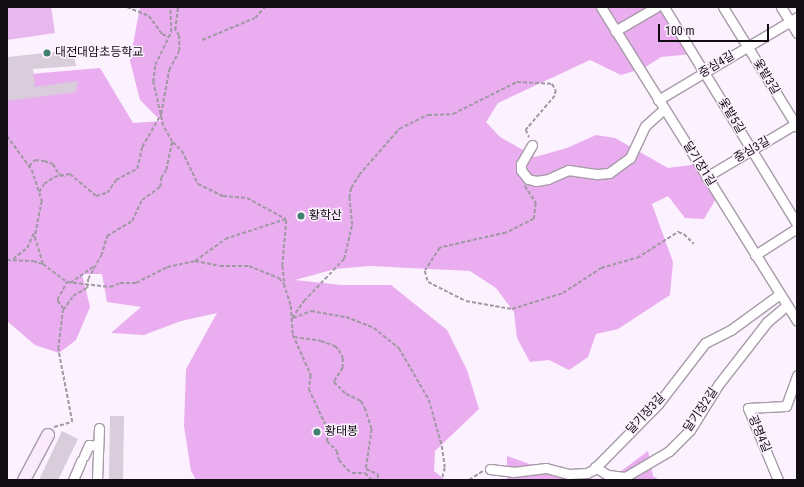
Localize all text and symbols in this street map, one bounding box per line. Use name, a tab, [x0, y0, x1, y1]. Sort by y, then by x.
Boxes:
scale bar	[660, 16, 771, 42]
text: 100 m	[665, 24, 695, 38]
place label: 대전대암초등학교	[55, 46, 143, 60]
marker: 대전대암초등학교	[42, 48, 52, 58]
street label: 중심4길	[697, 49, 737, 81]
street label: 옻밭3길	[750, 57, 782, 97]
street label: 옻밭5길	[715, 96, 747, 136]
street label: 중심3길	[731, 134, 773, 166]
street label: 달기장1길	[680, 139, 718, 189]
place label: 황학산	[309, 209, 342, 223]
marker: 황학산	[296, 211, 306, 221]
street label: 달기장2길	[681, 385, 721, 435]
street label: 달기장3길	[624, 391, 668, 437]
street label: 광명4길	[745, 413, 773, 455]
place label: 황태봉	[325, 425, 358, 439]
marker: 황태봉	[312, 427, 322, 437]

